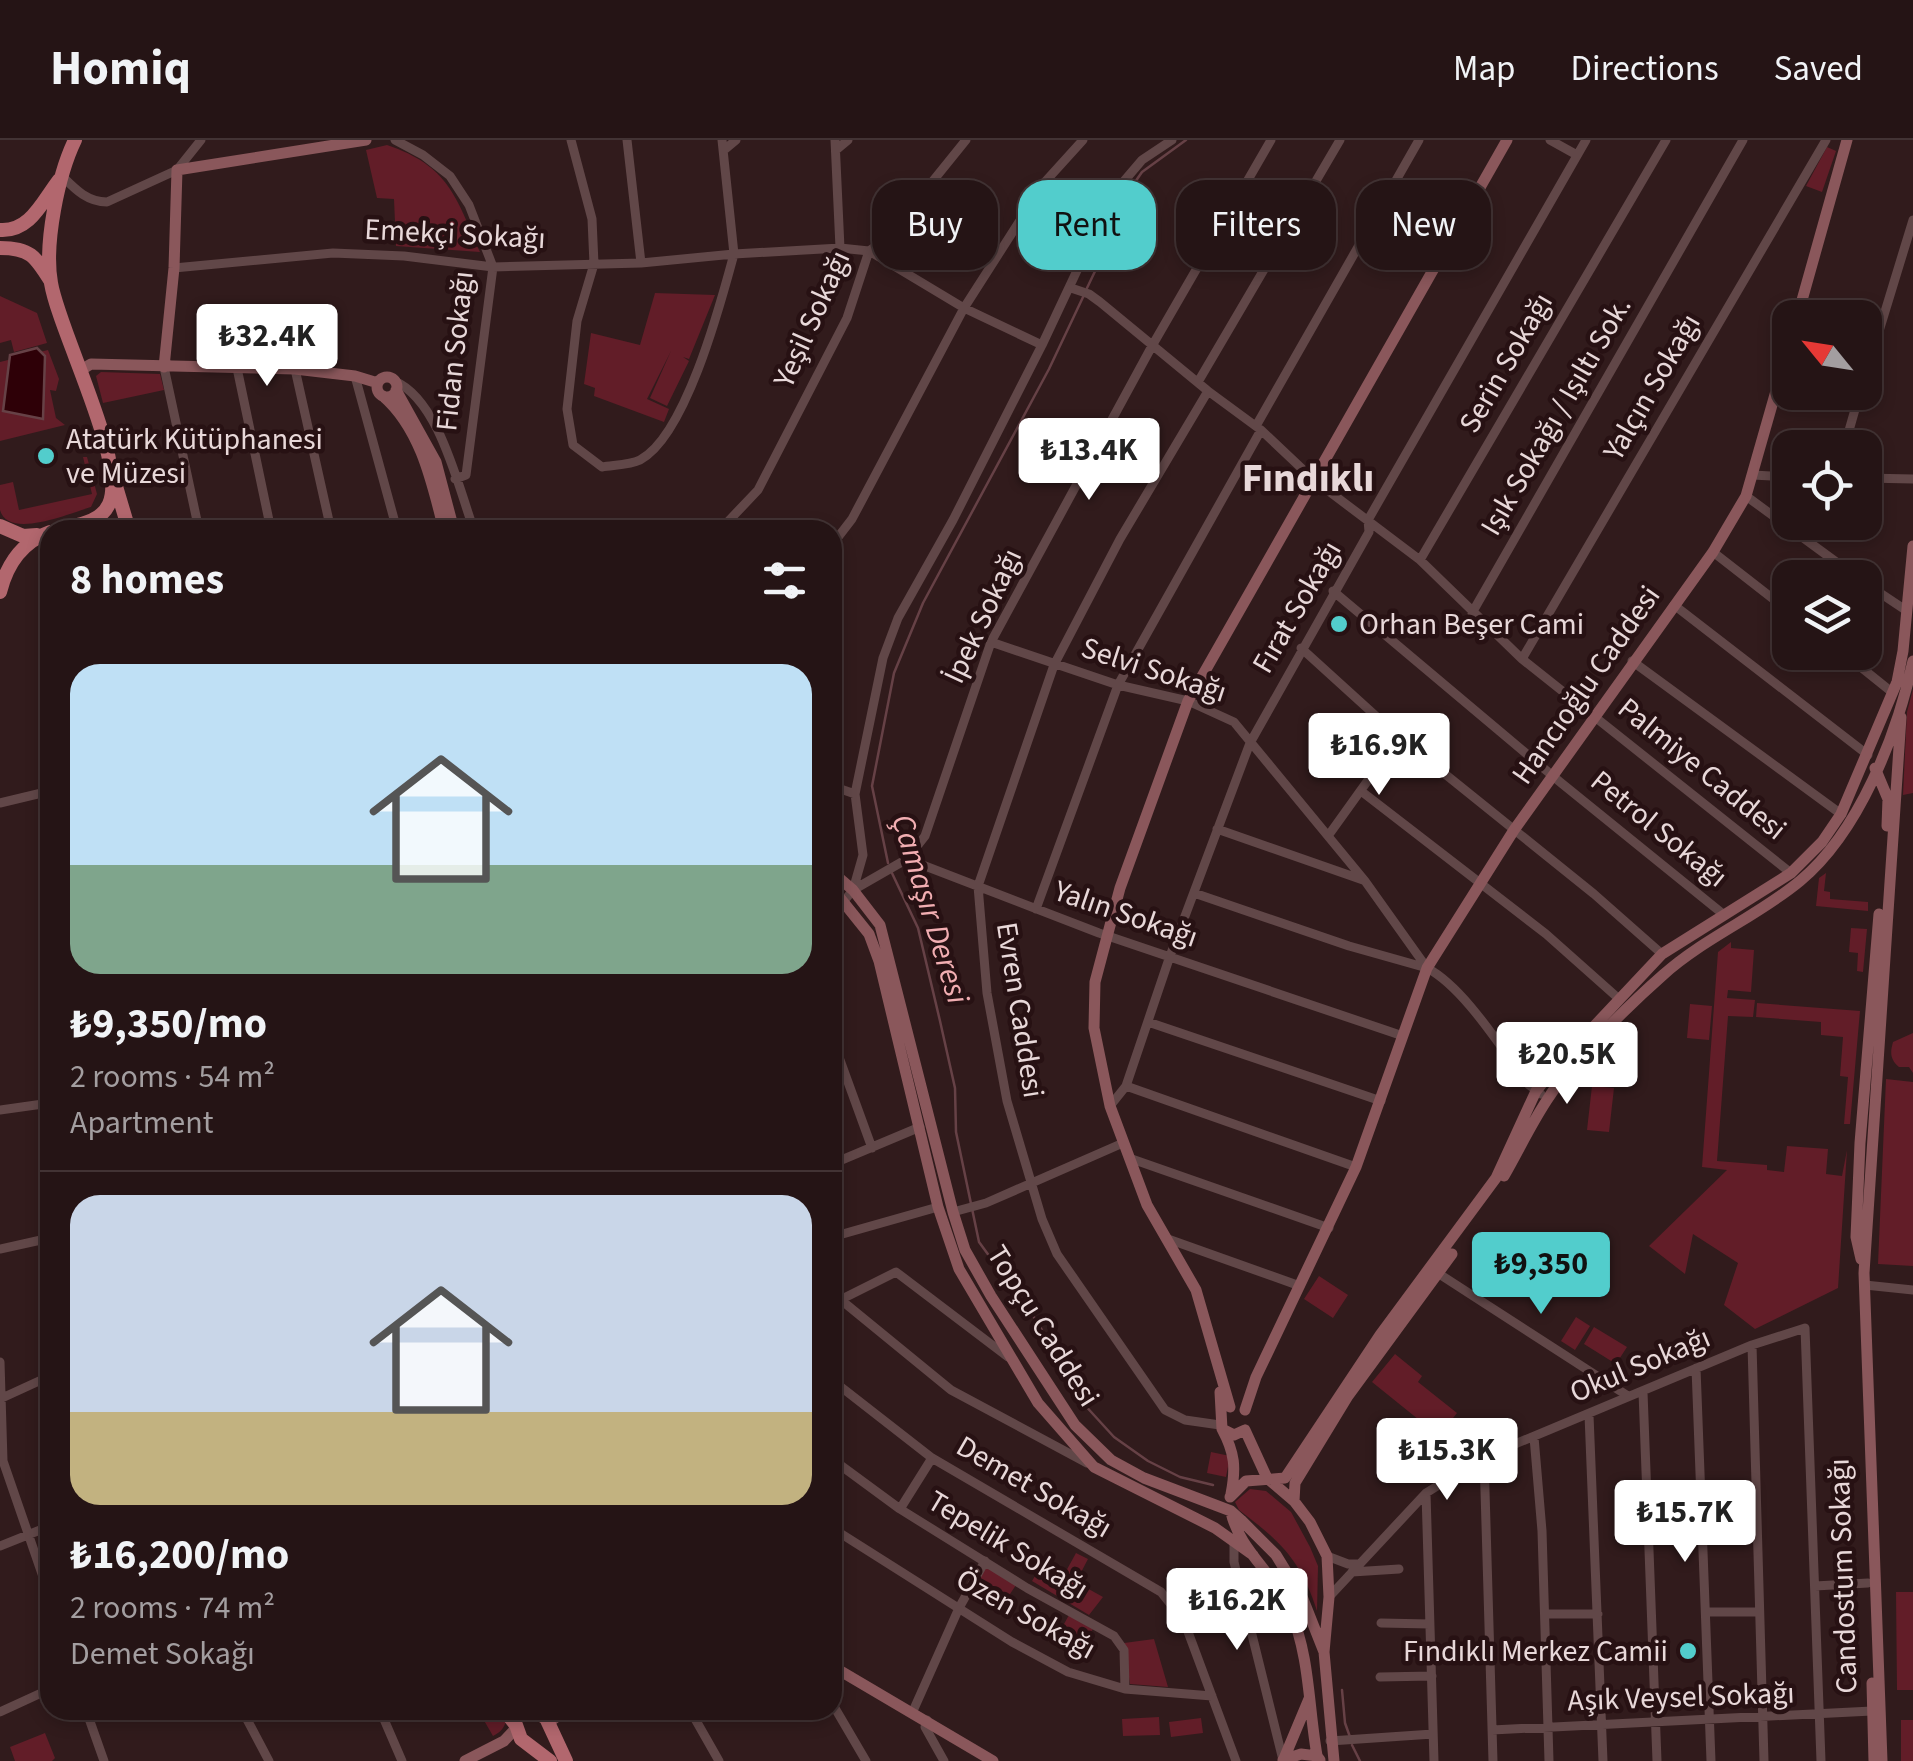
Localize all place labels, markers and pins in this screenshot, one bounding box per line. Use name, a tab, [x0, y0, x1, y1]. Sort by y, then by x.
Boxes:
pin: ₺32.4K	[186, 304, 348, 389]
place label: Atatürk Kütüphanesi ve Müzesi	[66, 418, 323, 495]
pin: ₺13.4K	[1008, 418, 1170, 503]
marker: Atatürk Kütüphanesi ve Müzesi	[35, 445, 57, 467]
place label: Orhan Beşer Cami	[1359, 603, 1584, 646]
marker: Orhan Beşer Cami	[1328, 613, 1350, 635]
pin: ₺16.9K	[1298, 713, 1460, 798]
pin: ₺20.5K	[1486, 1022, 1648, 1107]
pin: ₺9,350	[1460, 1232, 1622, 1317]
pin: ₺15.3K	[1366, 1418, 1528, 1503]
pin: ₺15.7K	[1604, 1480, 1766, 1565]
pin: ₺16.2K	[1156, 1568, 1318, 1653]
place label: Fındıklı Merkez Camii	[1403, 1630, 1668, 1673]
marker: Fındıklı Merkez Camii	[1677, 1640, 1699, 1662]

